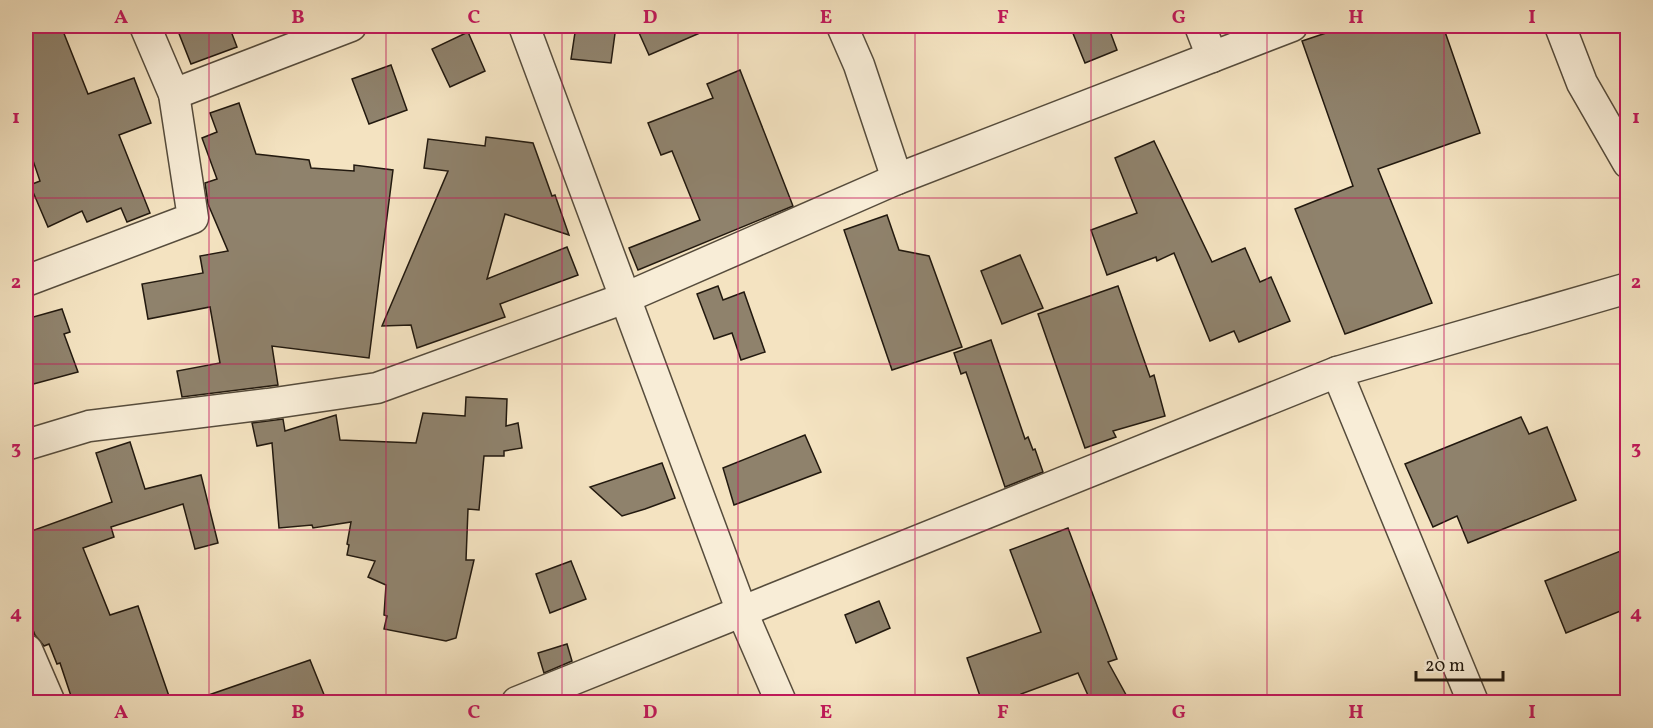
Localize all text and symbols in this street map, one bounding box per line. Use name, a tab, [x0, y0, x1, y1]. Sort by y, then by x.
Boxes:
text: A	[114, 4, 128, 32]
text: B	[291, 4, 305, 32]
text: C	[468, 4, 481, 32]
text: D	[643, 4, 657, 32]
text: E	[820, 4, 832, 32]
text: F	[997, 4, 1009, 32]
text: G	[1172, 4, 1186, 32]
text: H	[1348, 4, 1364, 32]
text: I	[1528, 4, 1536, 32]
text: 1	[12, 104, 20, 132]
text: 1	[1632, 104, 1640, 132]
text: 2	[11, 269, 21, 297]
text: 2	[1631, 269, 1641, 297]
text: 3	[11, 435, 21, 463]
text: 3	[1631, 435, 1641, 463]
text: 4	[10, 600, 22, 628]
text: 4	[1630, 600, 1642, 628]
scale bar	[1416, 644, 1503, 682]
text: 20 m	[1425, 654, 1465, 679]
text: A	[114, 699, 128, 727]
text: B	[291, 699, 305, 727]
text: C	[468, 699, 481, 727]
text: D	[643, 699, 657, 727]
text: E	[820, 699, 832, 727]
text: F	[997, 699, 1009, 727]
text: G	[1172, 699, 1186, 727]
text: H	[1348, 699, 1364, 727]
text: I	[1528, 699, 1536, 727]

